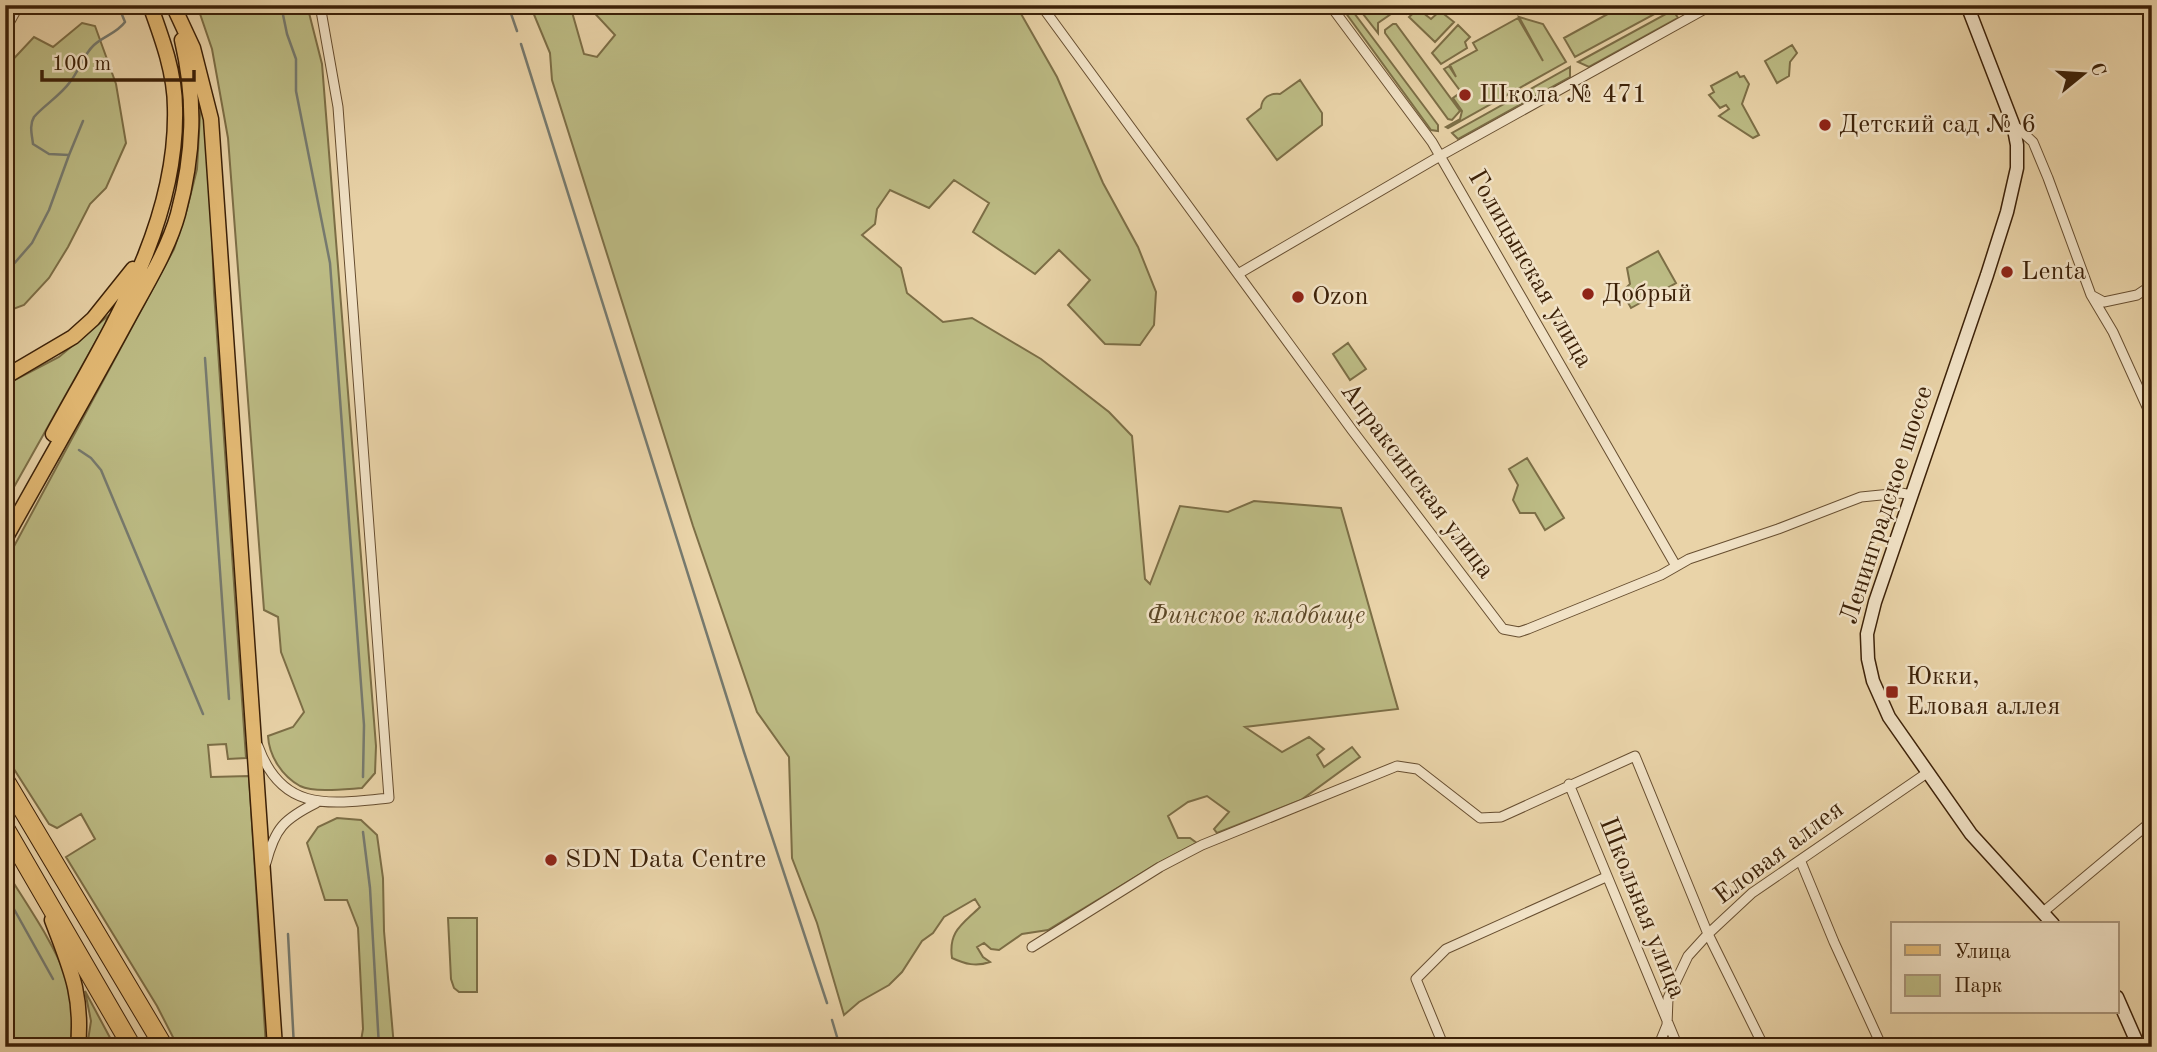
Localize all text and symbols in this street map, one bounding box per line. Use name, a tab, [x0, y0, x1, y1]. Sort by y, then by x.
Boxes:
scale bar	[42, 38, 194, 82]
north arrow	[2048, 38, 2118, 108]
text: 100 m	[52, 54, 111, 75]
text: С	[2086, 61, 2108, 78]
place label: Школа № 471	[1479, 82, 1647, 108]
marker: Школа № 471	[1457, 87, 1473, 103]
place label: Детский сад № 6	[1839, 112, 2036, 138]
marker: Детский сад № 6	[1817, 117, 1833, 133]
street label: Голицынская улица	[1463, 166, 1597, 373]
place label: Lenta	[2021, 259, 2087, 285]
marker: Lenta	[1999, 264, 2015, 280]
place label: Добрый	[1602, 281, 1692, 307]
place label: Ozon	[1312, 284, 1369, 310]
marker: Добрый	[1580, 286, 1596, 302]
marker: Ozon	[1290, 289, 1306, 305]
street label: Апраксинская улица	[1335, 378, 1499, 584]
street label: Ленинградское шоссе	[1836, 383, 1938, 627]
park label: Финское кладбище	[1147, 603, 1365, 629]
place label: Юкки, Еловая аллея	[1906, 664, 2061, 720]
marker: Юкки, Еловая аллея	[1884, 684, 1900, 700]
street label: Еловая аллея	[1709, 796, 1849, 910]
street label: Школьная улица	[1594, 814, 1690, 1002]
place label: SDN Data Centre	[565, 847, 766, 873]
marker: SDN Data Centre	[543, 852, 559, 868]
legend	[1891, 922, 2118, 1014]
text: Улица	[1954, 942, 2011, 963]
text: Парк	[1954, 976, 2003, 997]

